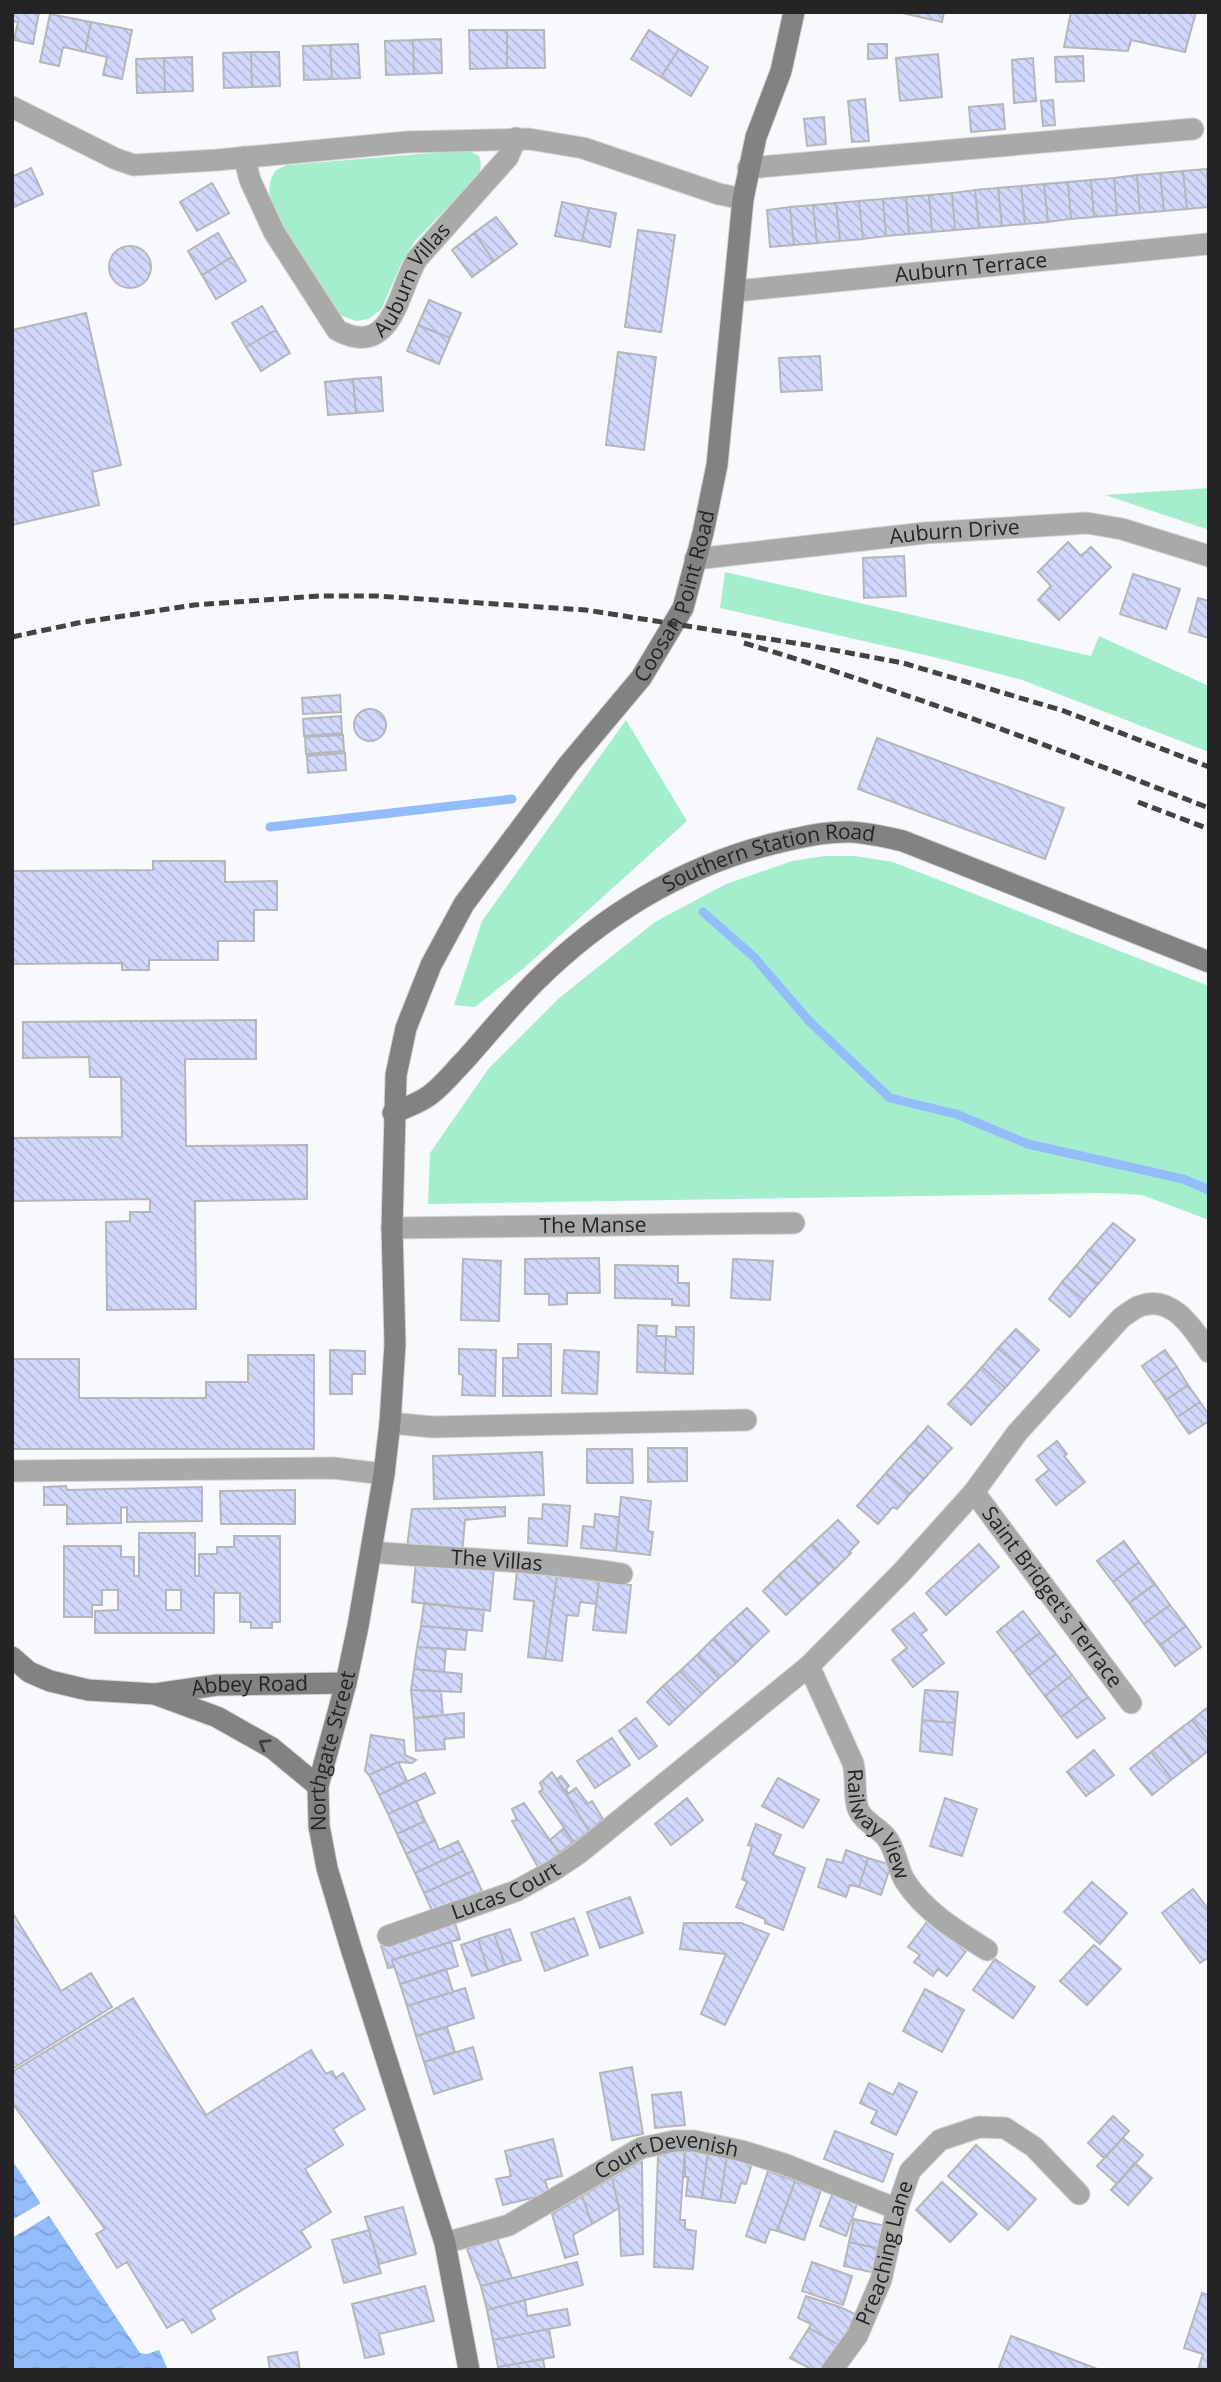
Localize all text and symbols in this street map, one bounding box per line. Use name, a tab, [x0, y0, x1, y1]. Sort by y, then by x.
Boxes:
street label: Auburn Villas	[367, 216, 456, 343]
street label: Auburn Terrace	[893, 245, 1048, 288]
street label: Coosan Point Road	[627, 507, 720, 687]
street label: Auburn Drive	[888, 512, 1020, 550]
street label: Southern Station Road	[657, 817, 877, 898]
street label: The Manse	[539, 1210, 647, 1239]
street label: Saint Bridget's Terrace	[976, 1500, 1130, 1693]
street label: The Villas	[450, 1542, 544, 1577]
street label: Northgate Street	[303, 1668, 361, 1832]
street label: Abbey Road	[189, 1669, 308, 1702]
one-way arrow	[258, 1739, 271, 1752]
street label: Railway View	[841, 1768, 917, 1883]
street label: Lucas Court	[447, 1855, 565, 1926]
street label: Court Devenish	[589, 2126, 741, 2185]
street label: Preaching Lane	[848, 2177, 919, 2329]

